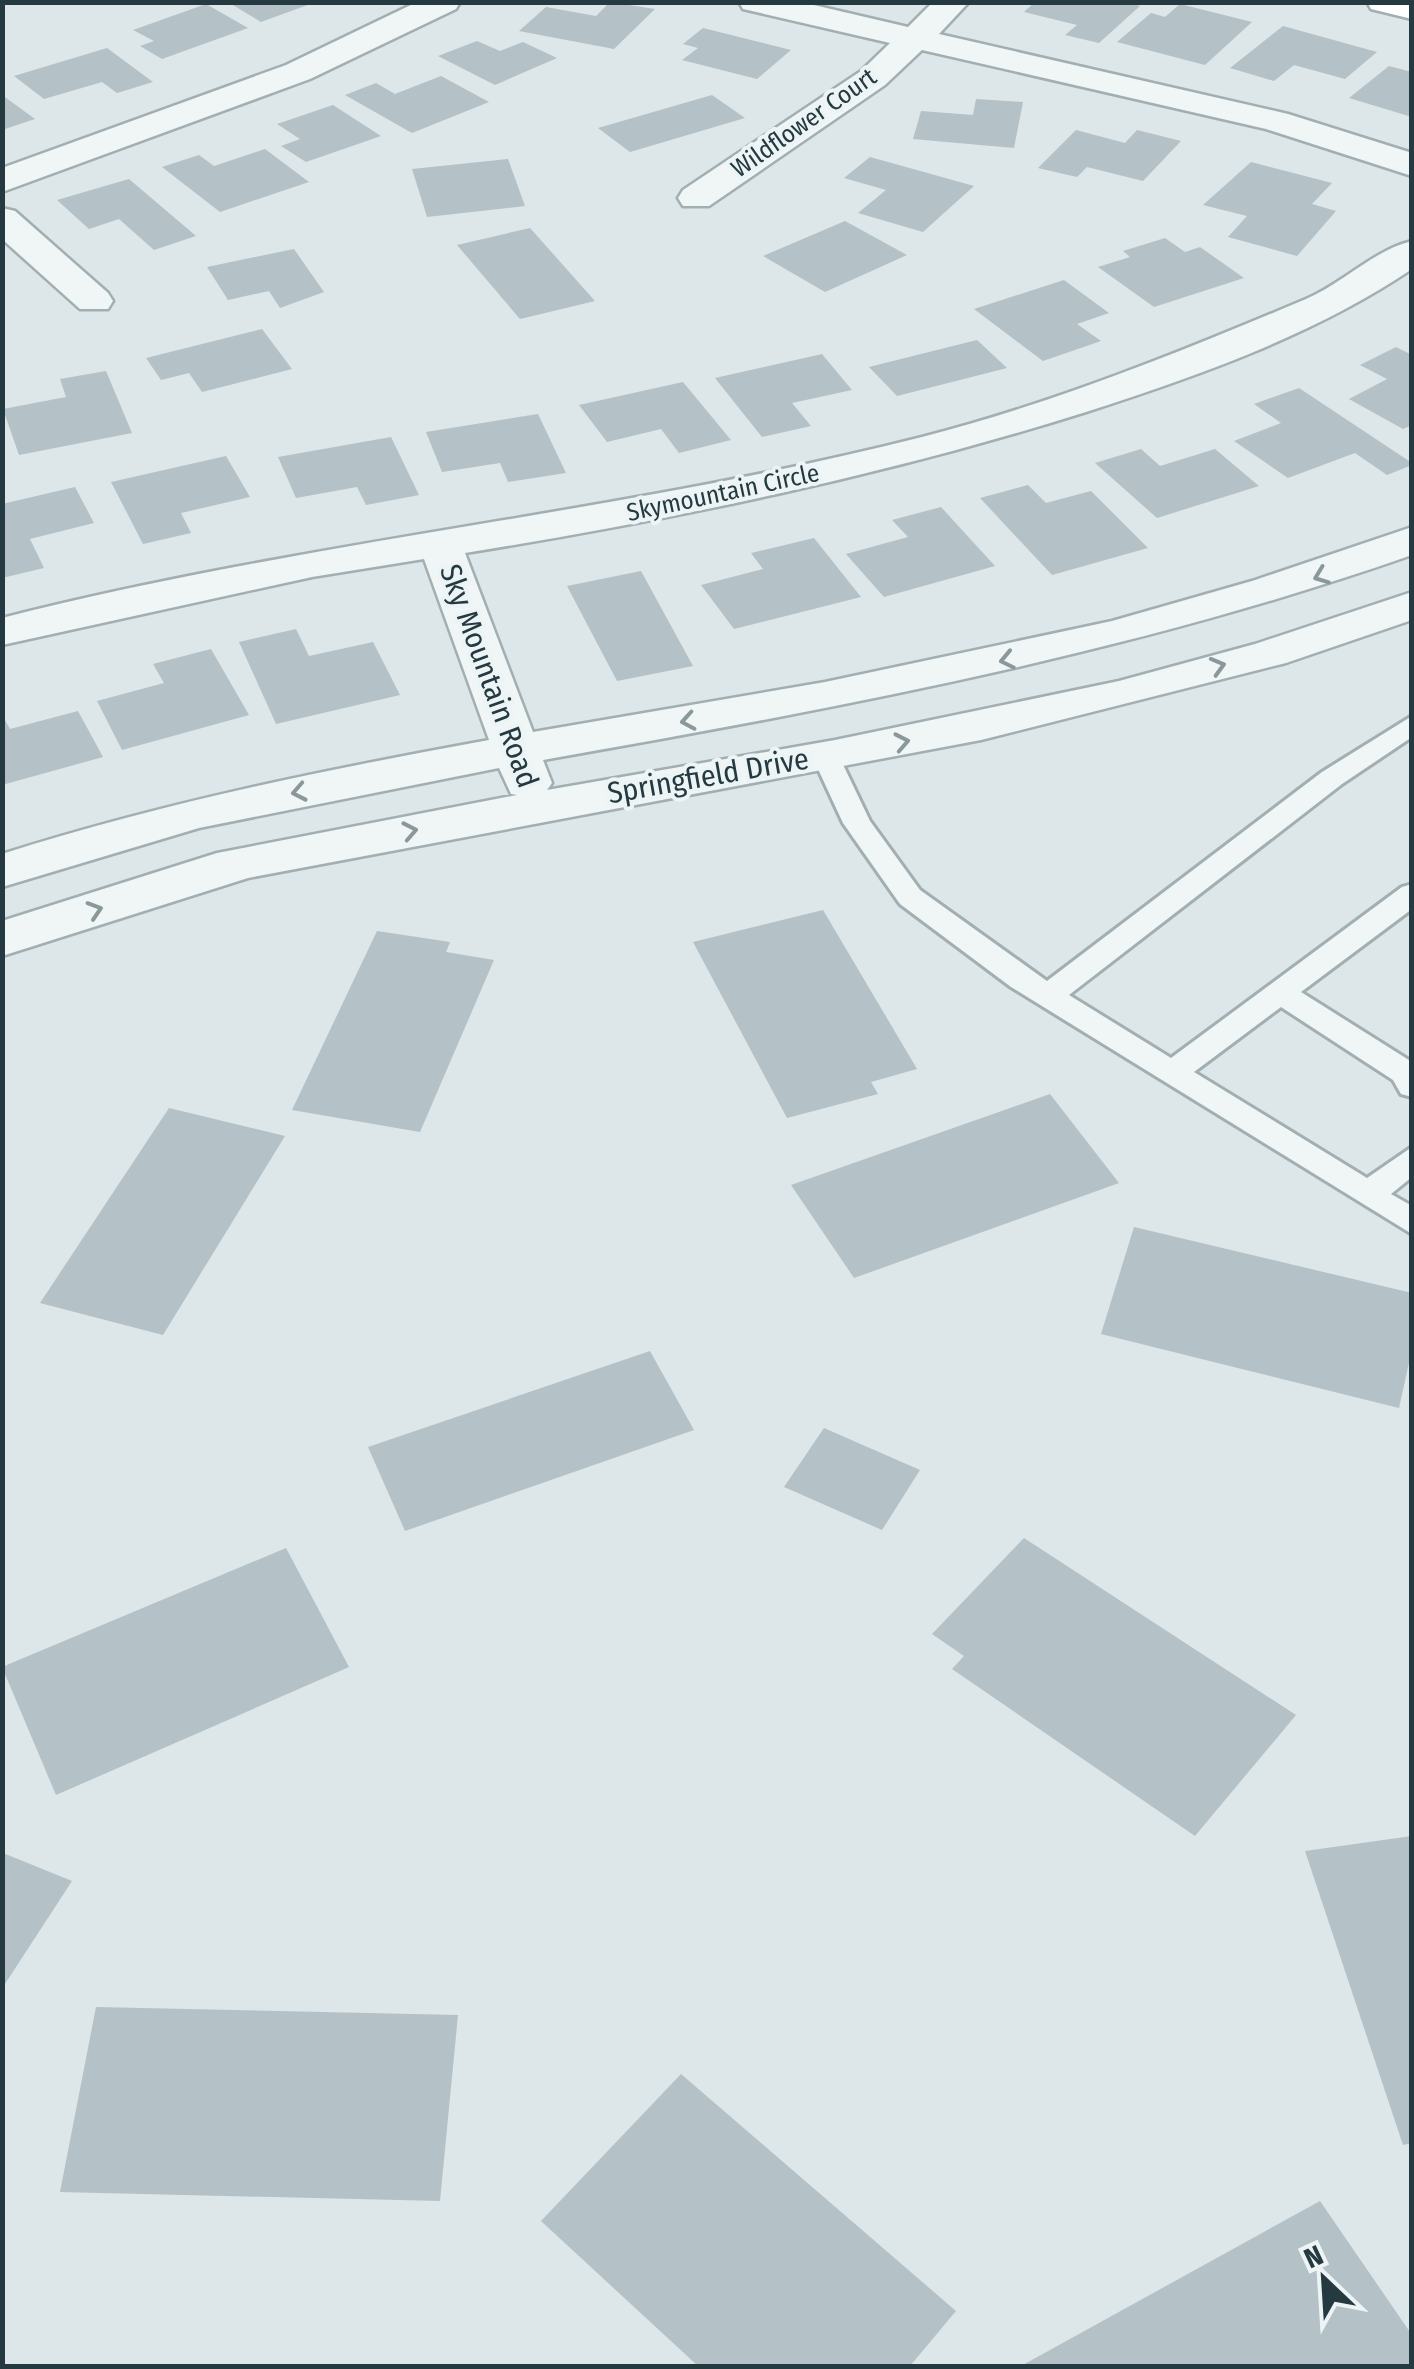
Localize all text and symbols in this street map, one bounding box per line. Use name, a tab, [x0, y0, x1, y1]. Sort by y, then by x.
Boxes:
street label: Wildflower Court	[726, 61, 883, 184]
street label: Skymountain Circle	[624, 458, 822, 528]
street label: Sky Mountain Road	[432, 560, 546, 792]
one-way arrow	[1313, 564, 1330, 584]
one-way arrow	[999, 649, 1016, 670]
one-way arrow	[1209, 657, 1226, 678]
one-way arrow	[680, 710, 696, 731]
one-way arrow	[894, 732, 910, 753]
street label: Springfield Drive	[605, 741, 811, 811]
one-way arrow	[291, 781, 308, 802]
one-way arrow	[401, 821, 418, 842]
one-way arrow	[86, 901, 103, 922]
north arrow	[1274, 2229, 1374, 2329]
text: N	[1299, 2238, 1328, 2275]

